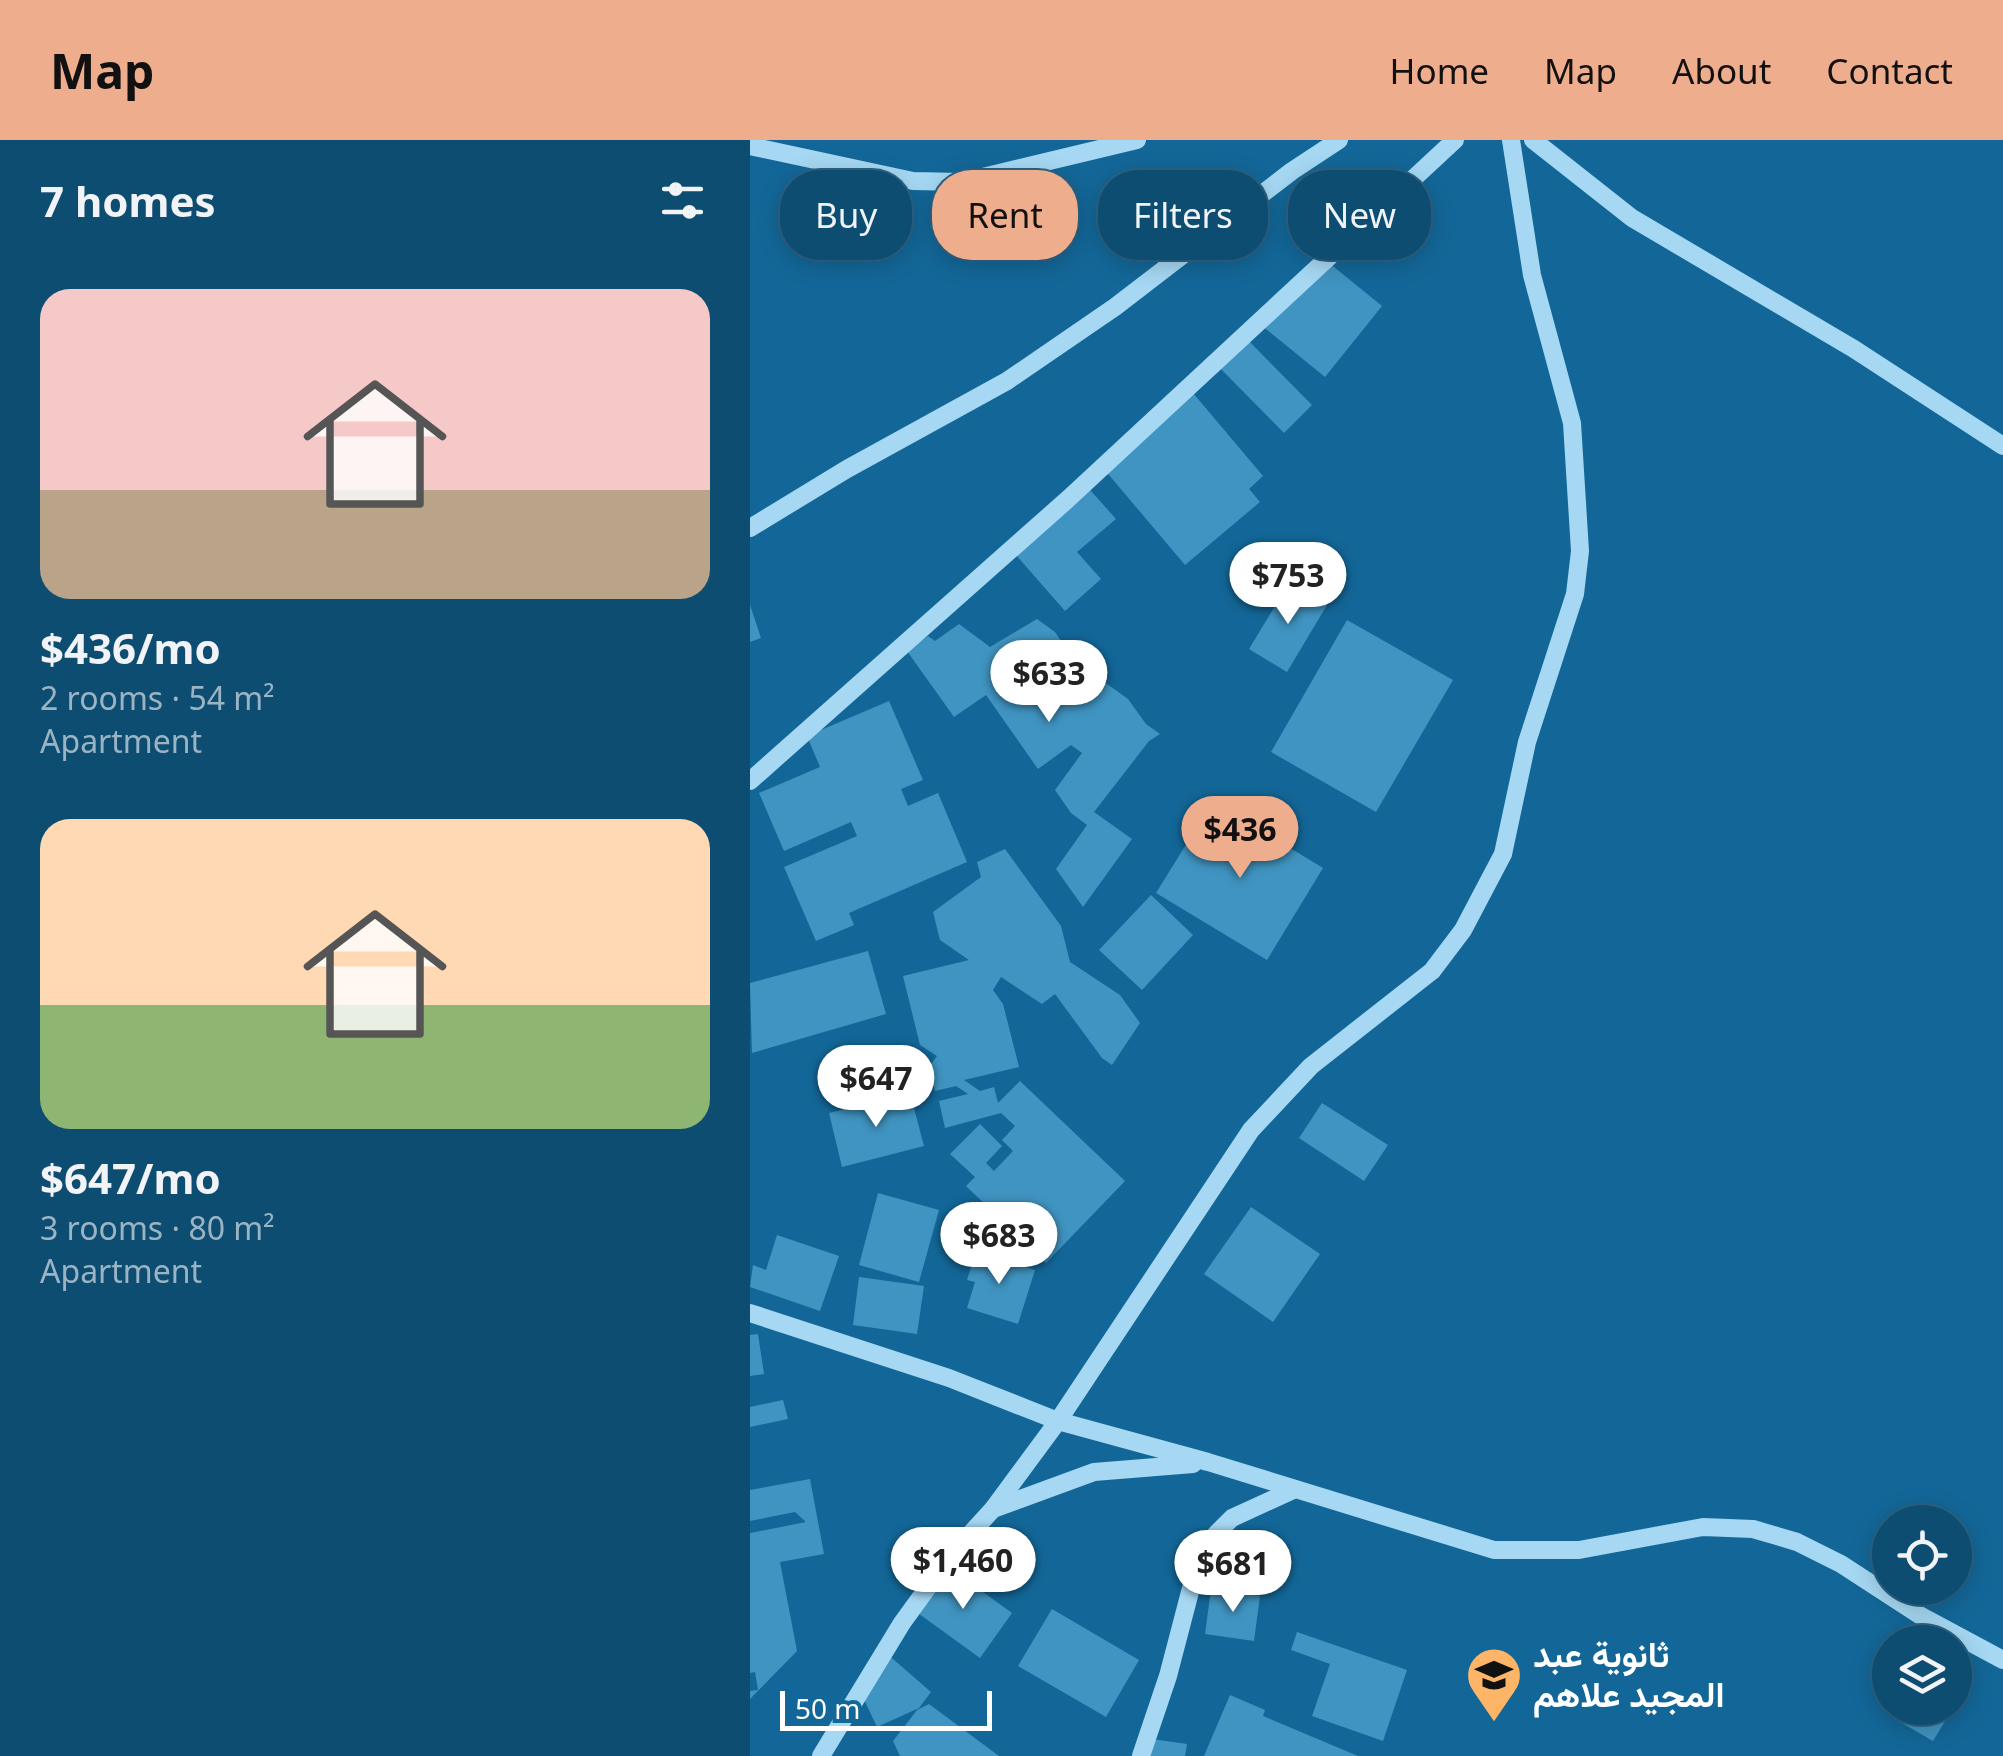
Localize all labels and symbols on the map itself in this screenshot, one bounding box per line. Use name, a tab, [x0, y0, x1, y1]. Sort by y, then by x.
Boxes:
pin: $753	[1229, 542, 1347, 627]
pin: $633	[990, 640, 1108, 725]
pin: $436	[1181, 796, 1299, 881]
pin: $647	[817, 1045, 935, 1130]
pin: $683	[940, 1202, 1058, 1287]
pin: $1,460	[882, 1527, 1044, 1612]
pin: $681	[1174, 1530, 1292, 1615]
place label: ثانوية عبد المجيد علاهم	[1533, 1630, 1725, 1718]
school or university icon: ثانوية عبد المجيد علاهم	[1464, 1645, 1524, 1724]
scale bar	[780, 1686, 992, 1730]

